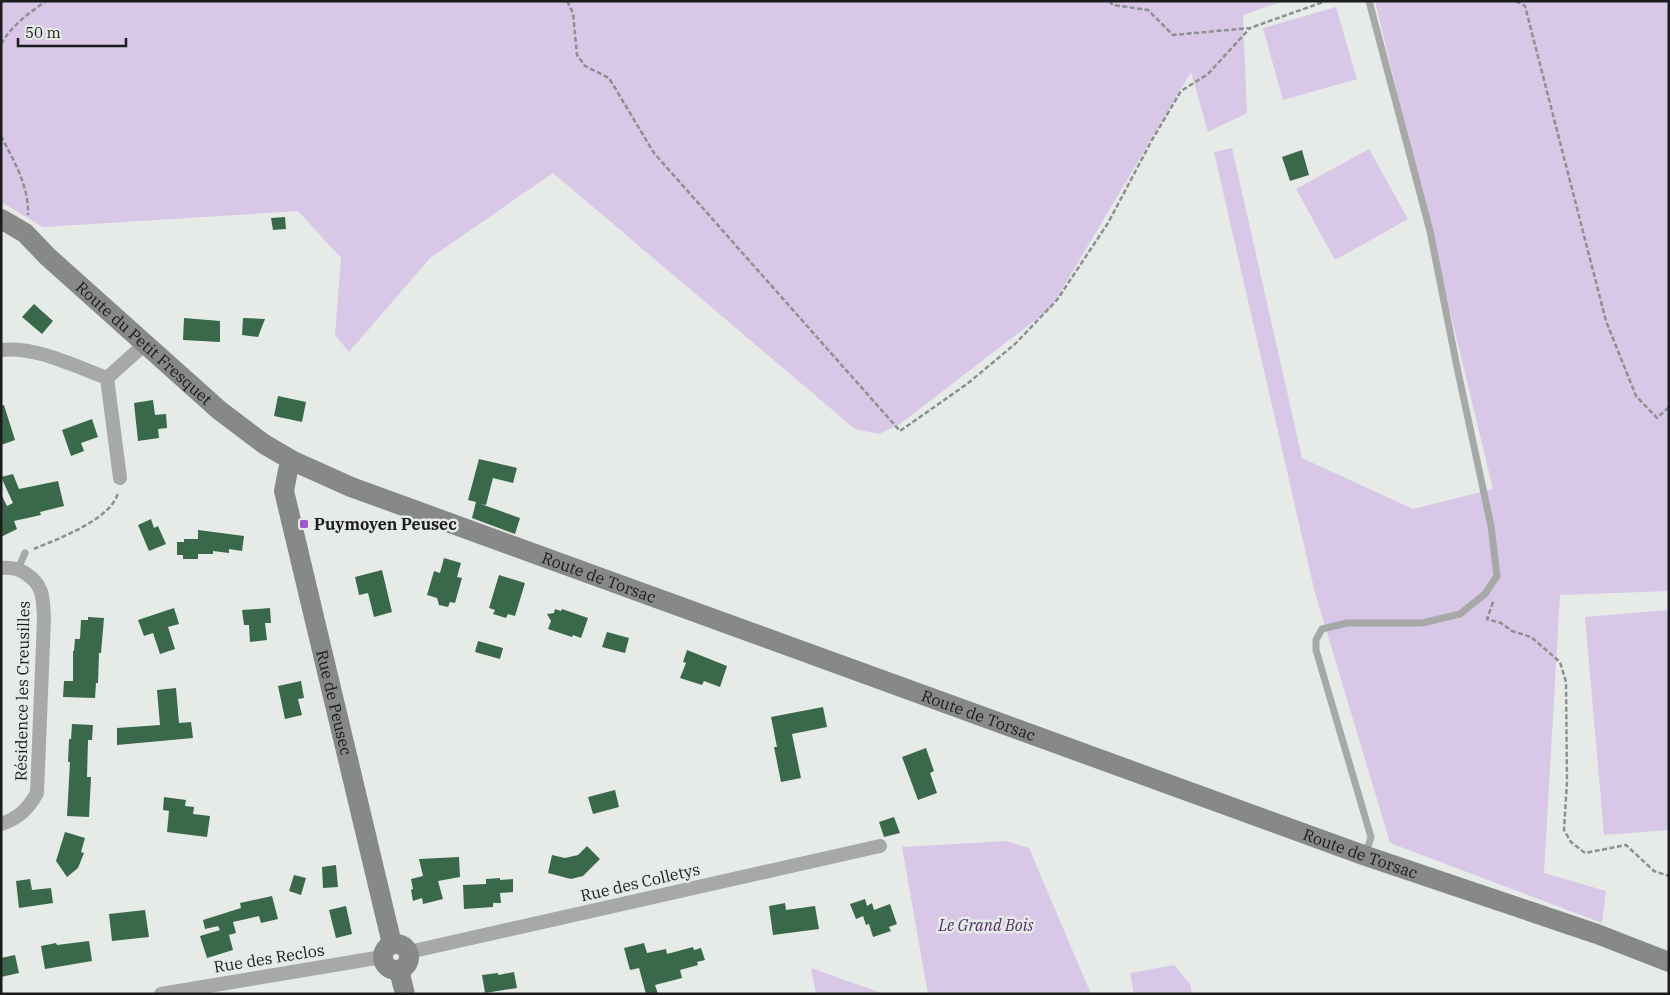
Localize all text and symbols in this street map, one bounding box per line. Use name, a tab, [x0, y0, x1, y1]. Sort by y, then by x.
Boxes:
scale bar	[18, 15, 125, 47]
text: 50 m	[25, 23, 61, 42]
street label: Route du Petit Fresquet	[72, 277, 217, 409]
place label: Puymoyen Peusec	[314, 514, 457, 534]
marker: Puymoyen Peusec	[298, 518, 310, 530]
street label: Route de Torsac	[539, 547, 659, 607]
street label: Résidence les Creusilles	[10, 601, 34, 781]
street label: Rue de Peusec	[312, 648, 357, 757]
street label: Route de Torsac	[919, 685, 1039, 745]
street label: Route de Torsac	[1300, 824, 1420, 883]
street label: Rue des Colletys	[578, 859, 702, 905]
park label: Le Grand Bois	[937, 915, 1034, 935]
street label: Rue des Reclos	[212, 939, 326, 977]

